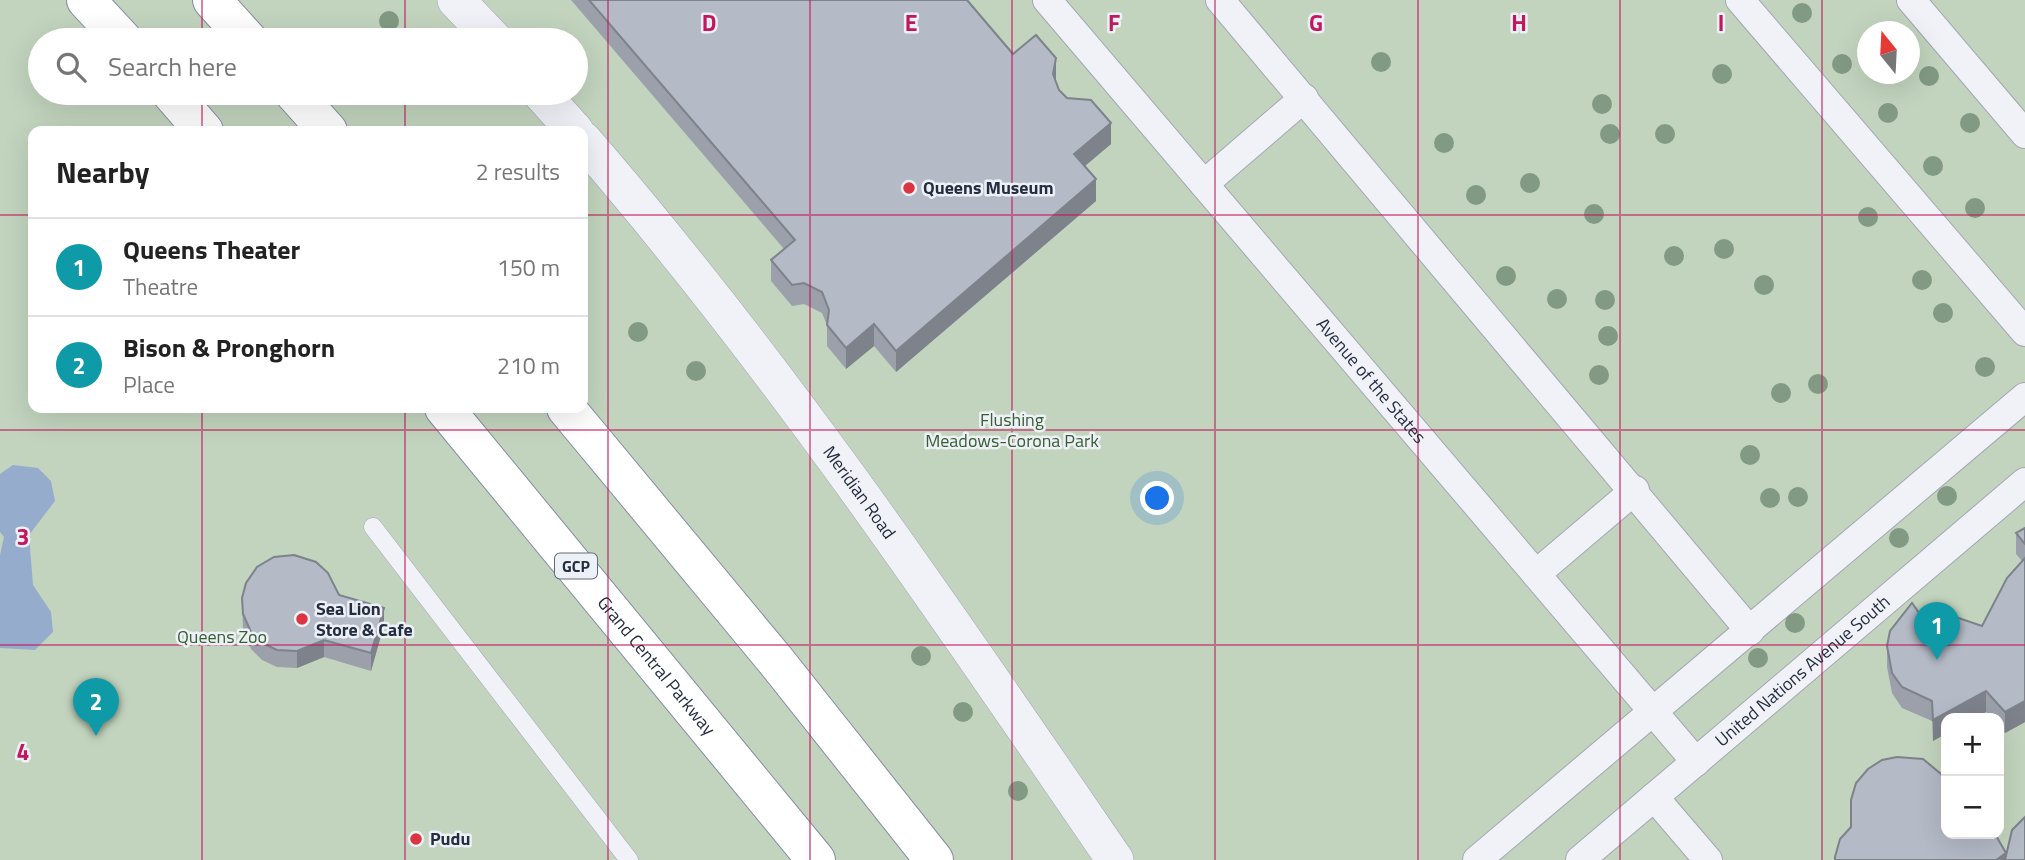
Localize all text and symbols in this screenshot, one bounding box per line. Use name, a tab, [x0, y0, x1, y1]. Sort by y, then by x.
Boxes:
text: D	[702, 5, 716, 40]
text: E	[905, 5, 917, 40]
text: F	[1108, 5, 1120, 40]
text: G	[1309, 5, 1323, 40]
text: H	[1511, 5, 1527, 40]
text: I	[1718, 5, 1724, 40]
north arrow	[1857, 21, 1920, 84]
search box	[28, 28, 588, 105]
text: Search here	[108, 47, 237, 86]
icon: search	[52, 48, 90, 86]
text: Nearby	[56, 149, 149, 195]
text: 2 results	[476, 154, 560, 189]
place label: Queens Museum	[923, 174, 1054, 201]
marker: Queens Museum	[901, 180, 917, 196]
text: Queens Theater	[123, 230, 300, 269]
text: 1	[73, 250, 85, 285]
text: 150 m	[497, 250, 560, 285]
text: Theatre	[123, 269, 198, 304]
street label: Avenue of the States	[1310, 312, 1433, 449]
text: Bison & Pronghorn	[123, 328, 335, 367]
text: 2	[73, 348, 85, 383]
text: 210 m	[497, 348, 560, 383]
text: Place	[123, 367, 175, 402]
park label: Flushing Meadows-Corona Park	[925, 406, 1099, 454]
street label: Meridian Road	[817, 440, 903, 544]
your location	[1140, 481, 1174, 515]
text: 3	[17, 519, 29, 554]
road number: GCP	[555, 554, 597, 579]
street label: United Nations Avenue South	[1709, 588, 1896, 753]
street label: Grand Central Parkway	[591, 590, 722, 741]
place label: Sea Lion Store & Cafe	[316, 595, 413, 643]
pin: 1	[1914, 602, 1960, 660]
marker: Sea Lion Store & Cafe	[294, 611, 310, 627]
park label: Queens Zoo	[177, 623, 267, 650]
pin: 2	[73, 678, 119, 736]
map controls	[1941, 713, 2004, 839]
button: +	[1941, 713, 2004, 776]
text: 4	[17, 734, 29, 769]
button: −	[1941, 776, 2004, 839]
place label: Pudu	[430, 825, 470, 852]
marker: Pudu	[408, 831, 424, 847]

